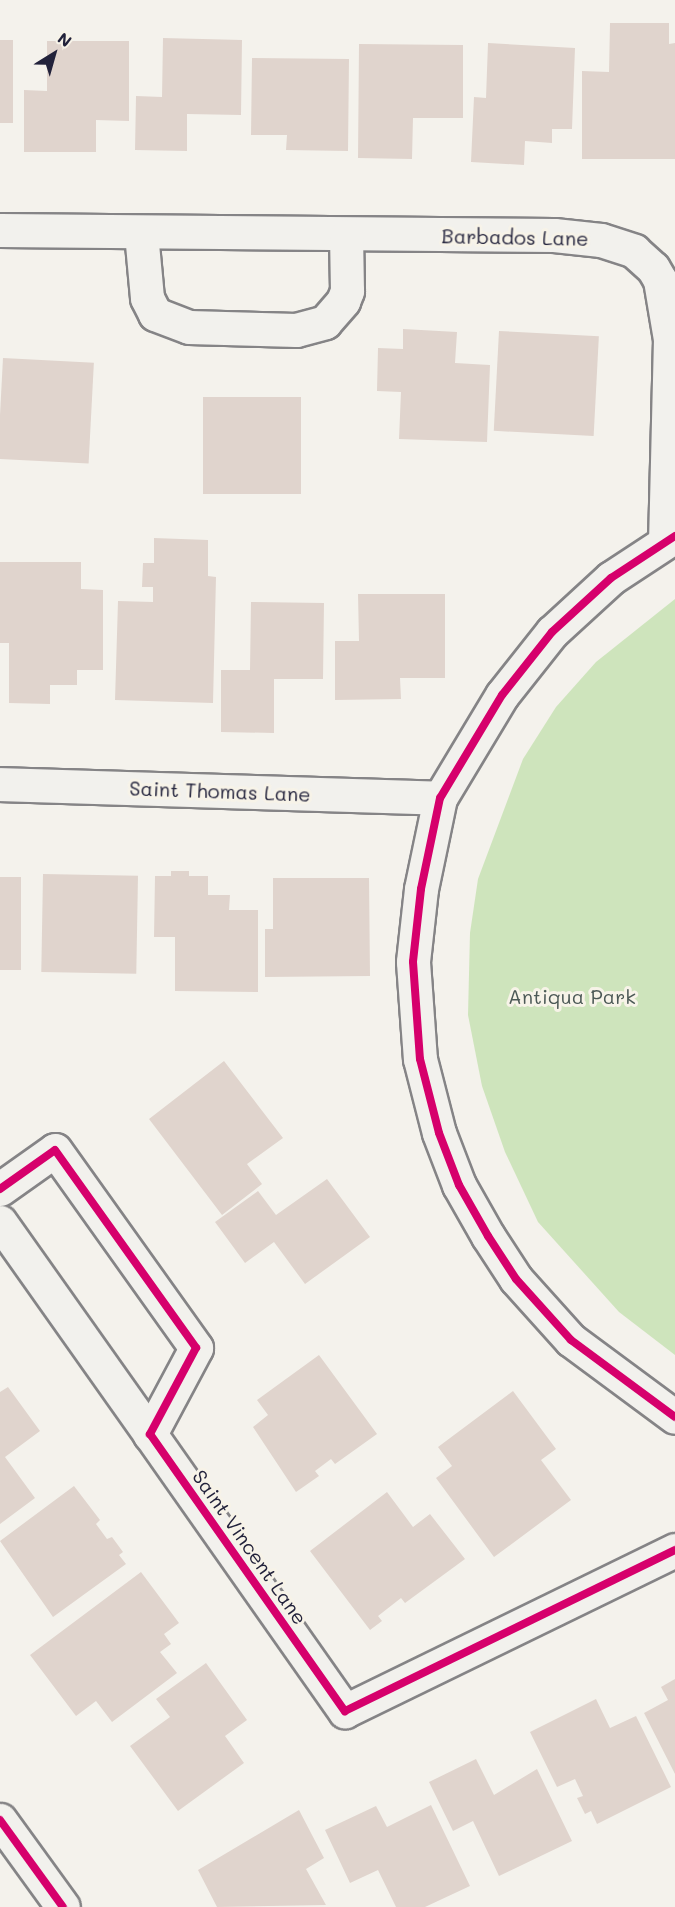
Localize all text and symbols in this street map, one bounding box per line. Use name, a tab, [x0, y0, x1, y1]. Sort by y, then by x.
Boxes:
north arrow	[24, 24, 84, 84]
text: N	[54, 27, 76, 51]
street label: Barbados Lane	[441, 224, 589, 250]
street label: Saint Thomas Lane	[129, 776, 311, 806]
park label: Antiqua Park	[508, 984, 636, 1008]
street label: Saint Vincent Lane	[188, 1465, 312, 1629]

